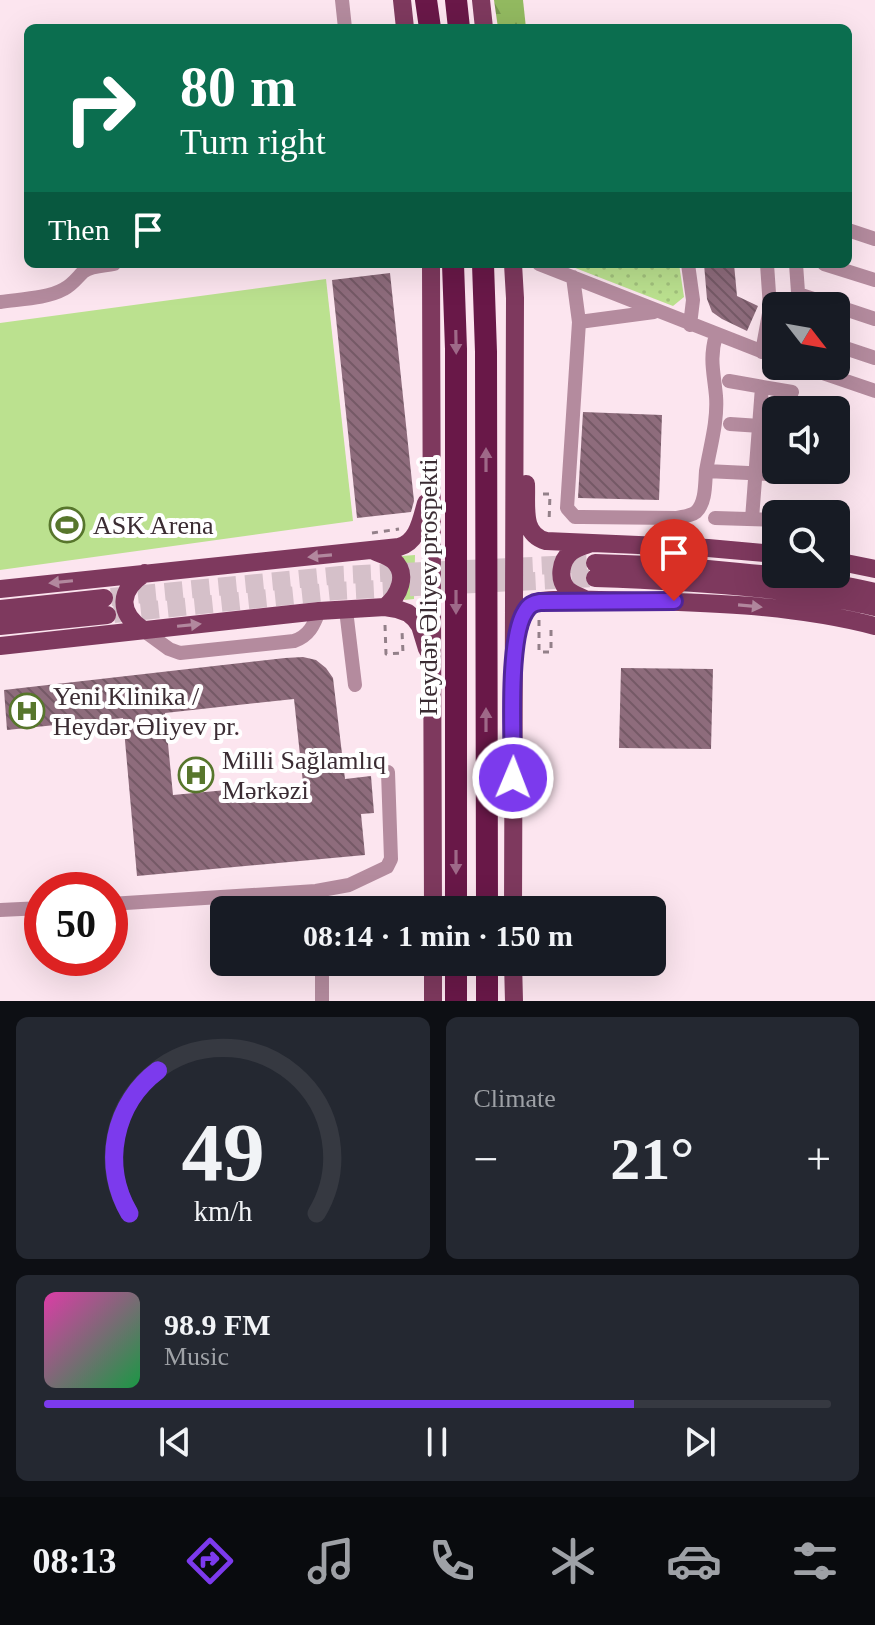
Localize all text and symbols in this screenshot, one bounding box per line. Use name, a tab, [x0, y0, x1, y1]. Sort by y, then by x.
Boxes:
icon: right	[48, 56, 152, 160]
text: 80 m	[180, 56, 297, 118]
text: Turn right	[180, 122, 326, 162]
icon: arrive	[126, 208, 170, 252]
text: Then	[48, 213, 110, 246]
north arrow	[762, 292, 850, 380]
map controls	[762, 292, 850, 588]
one-way arrow	[449, 330, 462, 355]
button: sound	[762, 396, 850, 484]
one-way arrow	[480, 447, 492, 472]
street label: Heydər Əliyev prospekti	[414, 458, 443, 716]
button: search	[762, 500, 850, 588]
sports icon: ASK Arena	[48, 506, 86, 544]
place label: ASK Arena	[93, 511, 214, 540]
pin	[640, 519, 708, 601]
icon: arrive	[652, 531, 696, 575]
one-way arrow	[307, 550, 332, 563]
one-way arrow	[48, 575, 73, 588]
one-way arrow	[450, 590, 462, 615]
one-way arrow	[737, 600, 762, 613]
one-way arrow	[177, 619, 202, 632]
place label: Yeni Klinika / Heydər Əliyev pr.	[53, 682, 240, 741]
hospital icon: Yeni Klinika / Heydər Əliyev pr.	[8, 692, 46, 730]
one-way arrow	[480, 707, 492, 732]
position arrow	[471, 736, 555, 820]
place label: Milli Sağlamlıq Mərkəzi	[222, 746, 386, 805]
hospital icon: Milli Sağlamlıq Mərkəzi	[177, 756, 215, 794]
one-way arrow	[450, 850, 462, 875]
speed limit sign: 50	[24, 872, 128, 976]
text: 08:14 · 1 min · 150 m	[303, 919, 573, 952]
text: Climate	[474, 1084, 556, 1113]
text: 49	[181, 1106, 264, 1198]
text: 21°	[610, 1126, 694, 1192]
text: −	[474, 1135, 498, 1184]
text: +	[806, 1135, 831, 1184]
text: km/h	[193, 1196, 252, 1227]
text: 98.9 FM	[164, 1308, 271, 1341]
text: Music	[164, 1342, 229, 1371]
icon: previous	[153, 1420, 197, 1464]
icon: pause	[415, 1420, 459, 1464]
icon: next	[678, 1420, 722, 1464]
icon: directions	[182, 1533, 238, 1589]
icon: music	[303, 1533, 359, 1589]
icon: phone	[424, 1533, 480, 1589]
icon: climate	[545, 1533, 601, 1589]
icon: car	[666, 1533, 722, 1589]
icon: filters	[787, 1533, 843, 1589]
text: 08:13	[33, 1541, 117, 1581]

